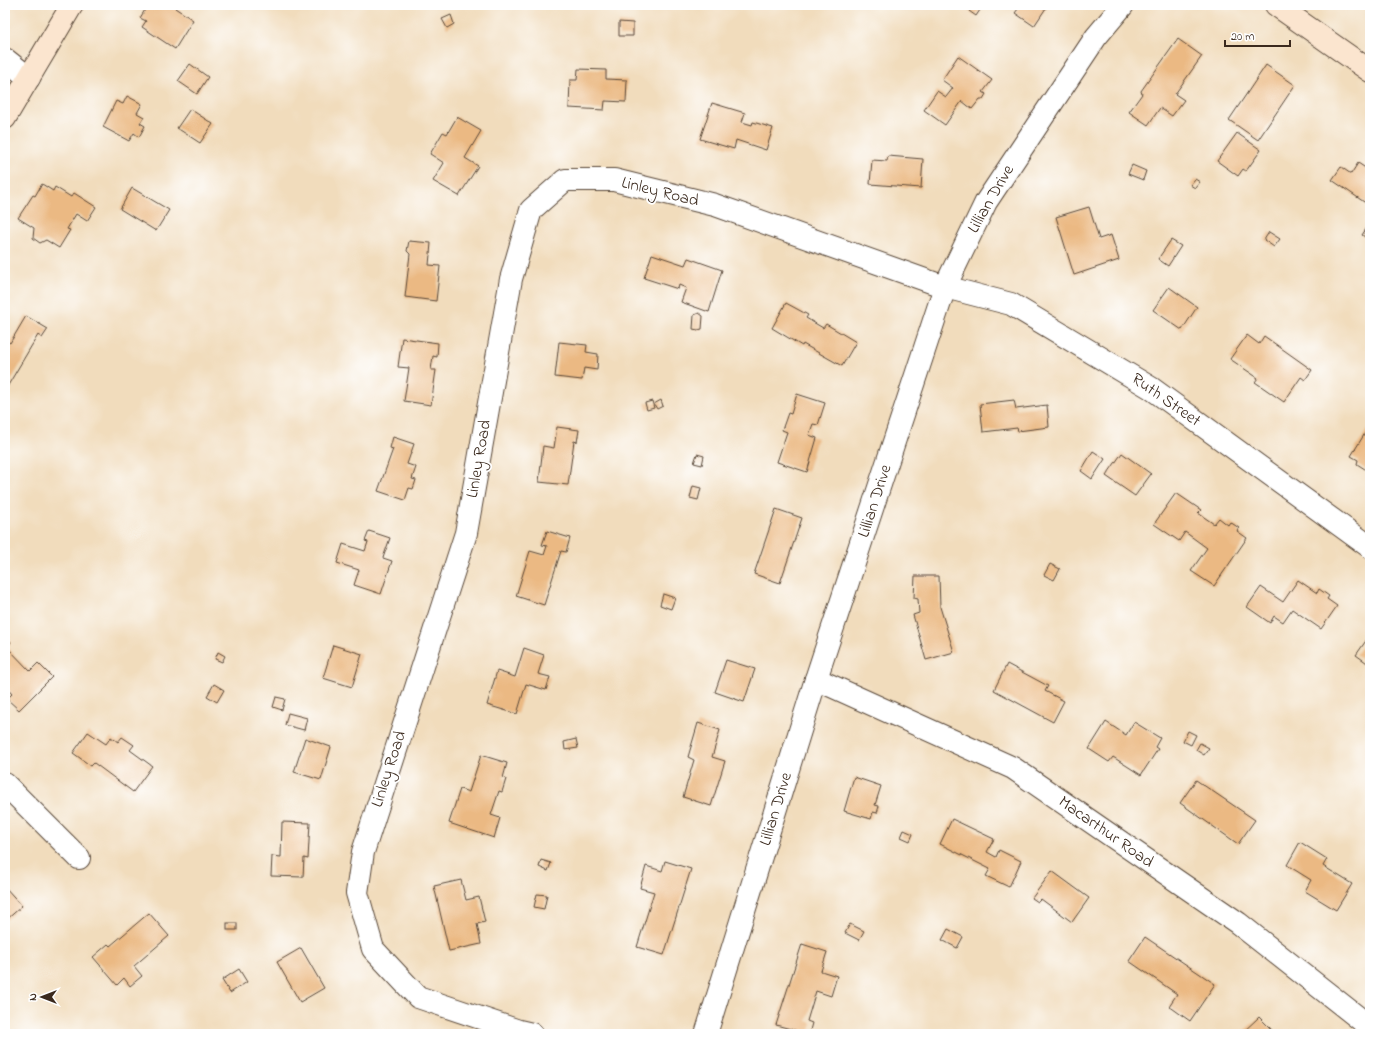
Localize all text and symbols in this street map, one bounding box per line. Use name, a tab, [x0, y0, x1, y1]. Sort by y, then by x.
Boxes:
scale bar	[1225, 22, 1290, 48]
text: 20 m	[1231, 28, 1254, 46]
street label: Lillian Drive	[961, 160, 1021, 238]
street label: Linley Road	[618, 170, 702, 215]
street label: Ruth Street	[1126, 367, 1206, 433]
street label: Linley Road	[460, 418, 499, 500]
street label: Lillian Drive	[851, 461, 899, 541]
street label: Linley Road	[365, 727, 414, 811]
street label: Lillian Drive	[753, 769, 799, 849]
street label: Macarthur Road	[1053, 790, 1159, 874]
north arrow	[22, 977, 62, 1017]
text: N	[25, 993, 41, 1001]

